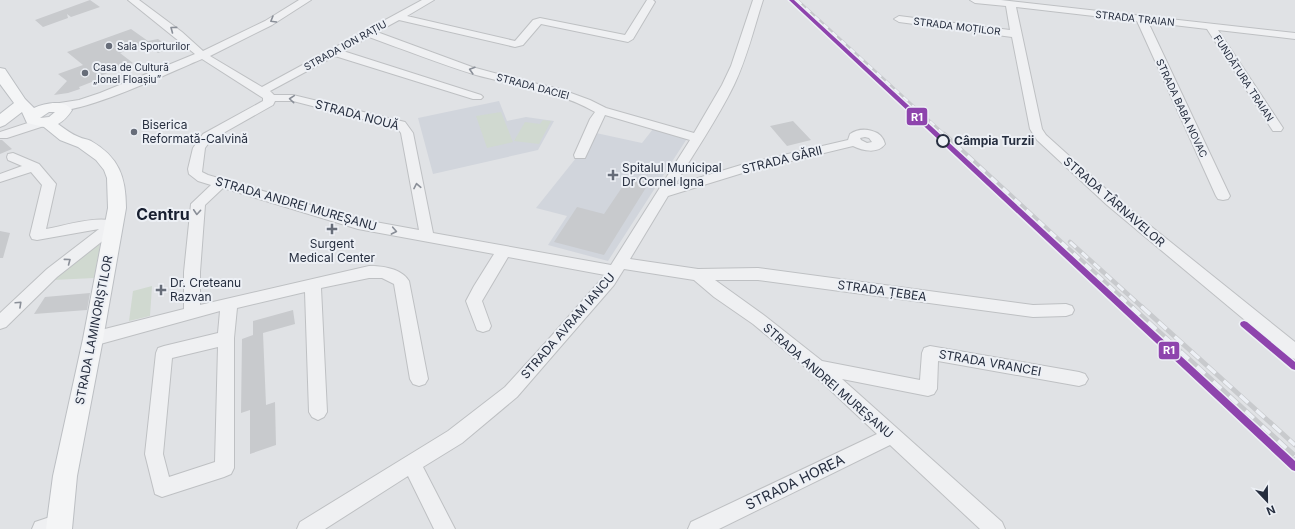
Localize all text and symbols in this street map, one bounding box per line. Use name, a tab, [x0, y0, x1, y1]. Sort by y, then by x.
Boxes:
street label: STRADA TRAIAN	[1095, 8, 1175, 28]
street label: STRADA MOȚILOR	[913, 15, 1002, 38]
one-way arrow	[270, 16, 277, 23]
street label: STRADA ION RAȚIU	[302, 17, 389, 74]
one-way arrow	[170, 27, 177, 34]
street label: FUNDĂTURA TRAIAN	[1212, 32, 1277, 124]
place label: Sala Sporturilor	[117, 40, 190, 52]
marker: Sala Sporturilor	[104, 41, 114, 51]
street label: STRADA BABA NOVAC	[1154, 57, 1210, 159]
place label: Casa de Cultură „Ionel Floașiu”	[93, 61, 169, 86]
one-way arrow	[469, 66, 476, 75]
marker: Casa de Cultură „Ionel Floașiu”	[80, 68, 90, 78]
street label: STRADA DACIEI	[495, 71, 571, 101]
one-way arrow	[289, 94, 295, 103]
street label: STRADA NOUĂ	[313, 96, 401, 133]
line badge: R1	[906, 107, 928, 126]
text: R1	[911, 110, 923, 124]
place label: Biserica Reformată-Calvină	[142, 117, 248, 146]
marker: Biserica Reformată-Calvină	[129, 127, 139, 137]
place label: Câmpia Turzii	[954, 133, 1034, 148]
marker: Câmpia Turzii	[936, 134, 950, 148]
street label: STRADA GĂRII	[740, 142, 824, 177]
street label: STRADA TÂRNAVELOR	[1061, 154, 1168, 250]
place label: Spitalul Municipal Dr Cornel Igna	[622, 160, 722, 189]
marker: Spitalul Municipal Dr Cornel Igna	[607, 169, 619, 181]
street label: STRADA ANDREI MUREȘANU	[214, 173, 379, 234]
one-way arrow	[413, 182, 422, 189]
district label: Centru	[136, 204, 190, 224]
one-way arrow	[193, 209, 202, 215]
marker: Surgent Medical Center	[326, 223, 338, 235]
one-way arrow	[390, 226, 397, 235]
place label: Surgent Medical Center	[289, 236, 376, 265]
street label: STRADA LAMINORIȘTILOR	[72, 254, 115, 406]
one-way arrow	[64, 258, 71, 265]
street label: STRADA AVRAM IANCU	[517, 270, 618, 382]
place label: Dr. Creteanu Razvan	[170, 275, 241, 304]
street label: STRADA ȚEBEA	[837, 277, 928, 304]
marker: Dr. Creteanu Razvan	[155, 284, 167, 296]
one-way arrow	[14, 301, 22, 309]
street label: STRADA ANDREI MUREȘANU	[760, 320, 896, 441]
line badge: R1	[1158, 341, 1180, 360]
text: R1	[1163, 343, 1175, 357]
street label: STRADA VRANCEI	[938, 346, 1043, 379]
street label: STRADA HOREA	[742, 450, 847, 513]
north arrow	[1247, 481, 1287, 521]
text: N	[1264, 502, 1277, 518]

